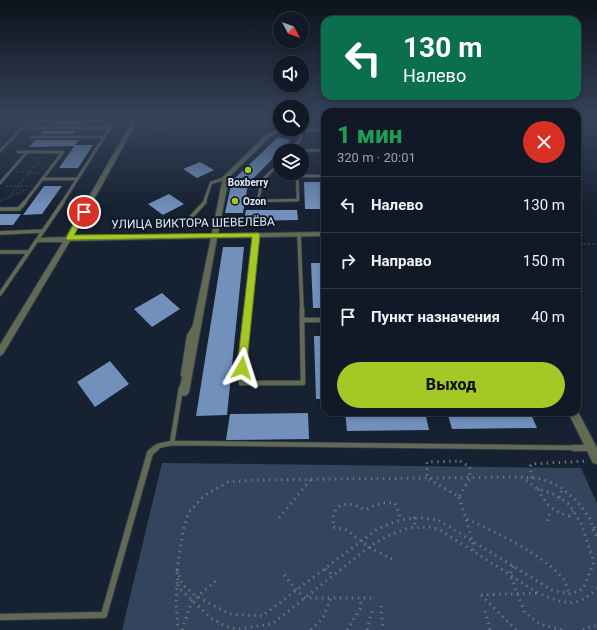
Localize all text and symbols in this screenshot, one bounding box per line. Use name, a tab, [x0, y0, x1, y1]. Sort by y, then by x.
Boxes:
north arrow	[273, 12, 309, 48]
map controls	[273, 12, 309, 180]
text: 130 m	[403, 31, 482, 64]
icon: left	[337, 32, 389, 84]
button: sound	[273, 56, 309, 92]
text: Налево	[403, 65, 466, 86]
button: search	[273, 100, 309, 136]
text: 1 мин	[337, 121, 402, 149]
button: close	[523, 121, 565, 163]
button: layers	[273, 144, 309, 180]
text: 320 m · 20:01	[337, 150, 416, 165]
marker: Boxberry	[243, 165, 253, 175]
place label: Boxberry	[228, 177, 269, 188]
icon: left	[337, 194, 359, 216]
pin	[67, 195, 101, 229]
marker: Ozon	[230, 196, 240, 206]
place label: Ozon	[243, 196, 267, 207]
text: Налево	[371, 196, 423, 214]
text: 130 m	[523, 196, 565, 214]
icon: arrive	[73, 201, 95, 223]
street label: УЛИЦА ВИКТОРА ШЕВЕЛЁВА	[111, 214, 275, 231]
icon: right	[337, 250, 359, 272]
text: Направо	[371, 252, 432, 270]
text: 150 m	[523, 252, 565, 270]
icon: arrive	[337, 306, 359, 328]
text: Пункт назначения	[371, 308, 500, 326]
text: 40 m	[531, 308, 565, 326]
position arrow	[221, 347, 263, 389]
button: Выход	[337, 362, 565, 408]

